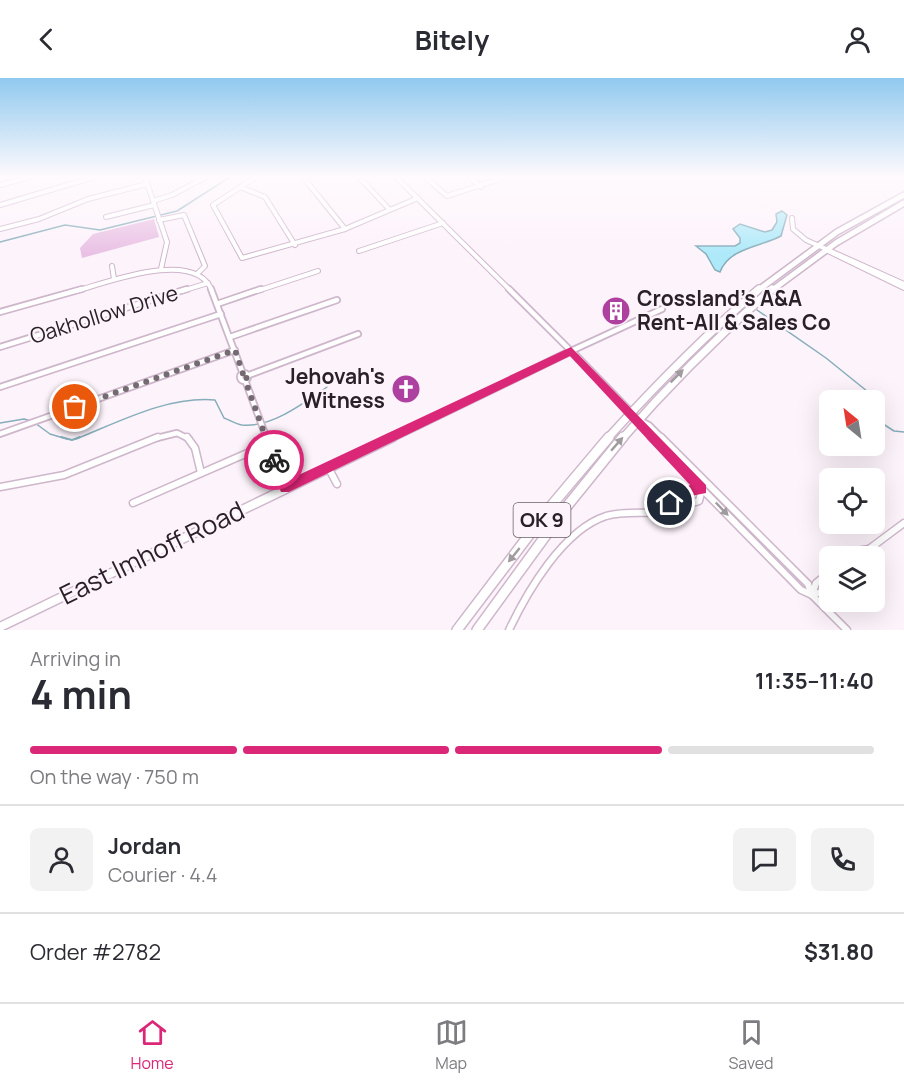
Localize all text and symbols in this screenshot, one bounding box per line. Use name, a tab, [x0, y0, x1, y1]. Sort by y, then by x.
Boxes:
text: Bitely	[415, 21, 489, 58]
icon: back	[30, 23, 63, 56]
icon: person	[841, 23, 874, 56]
street label: Oakhollow Drive	[26, 278, 181, 350]
place label: Crossland's A&A Rent-All & Sales Co	[637, 284, 831, 336]
building icon: Crossland's A&A Rent-All & Sales Co	[600, 295, 632, 327]
place label: Jehovah's Witness	[285, 362, 385, 414]
one-way arrow	[670, 369, 684, 384]
church icon: Jehovah's Witness	[390, 373, 422, 405]
pin	[49, 381, 100, 432]
icon: bag	[58, 390, 91, 423]
north arrow	[819, 390, 885, 456]
map controls	[819, 390, 885, 612]
courier	[244, 430, 304, 490]
one-way arrow	[610, 437, 623, 452]
icon: bike	[258, 444, 291, 477]
button: locate	[819, 468, 885, 534]
pin	[644, 477, 695, 528]
icon: home	[653, 486, 686, 519]
street label: East Imhoff Road	[53, 492, 250, 612]
one-way arrow	[714, 502, 728, 516]
road number: OK 9	[514, 503, 570, 537]
button: layers	[819, 546, 885, 612]
one-way arrow	[507, 547, 520, 563]
text: Arriving in	[30, 645, 121, 672]
text: 11:35–11:40	[755, 666, 874, 696]
text: 4 min	[30, 667, 132, 721]
text: On the way · 750 m	[30, 763, 199, 790]
button: person	[30, 828, 93, 891]
button: chat	[733, 828, 796, 891]
button: phone	[811, 828, 874, 891]
text: Jordan	[108, 831, 181, 861]
text: Courier · 4.4	[108, 861, 218, 888]
text: Order #2782	[30, 937, 161, 967]
text: $31.80	[804, 937, 874, 967]
tab: Home	[130, 1016, 174, 1074]
tab: Map	[435, 1016, 468, 1074]
tab: Saved	[728, 1016, 774, 1074]

